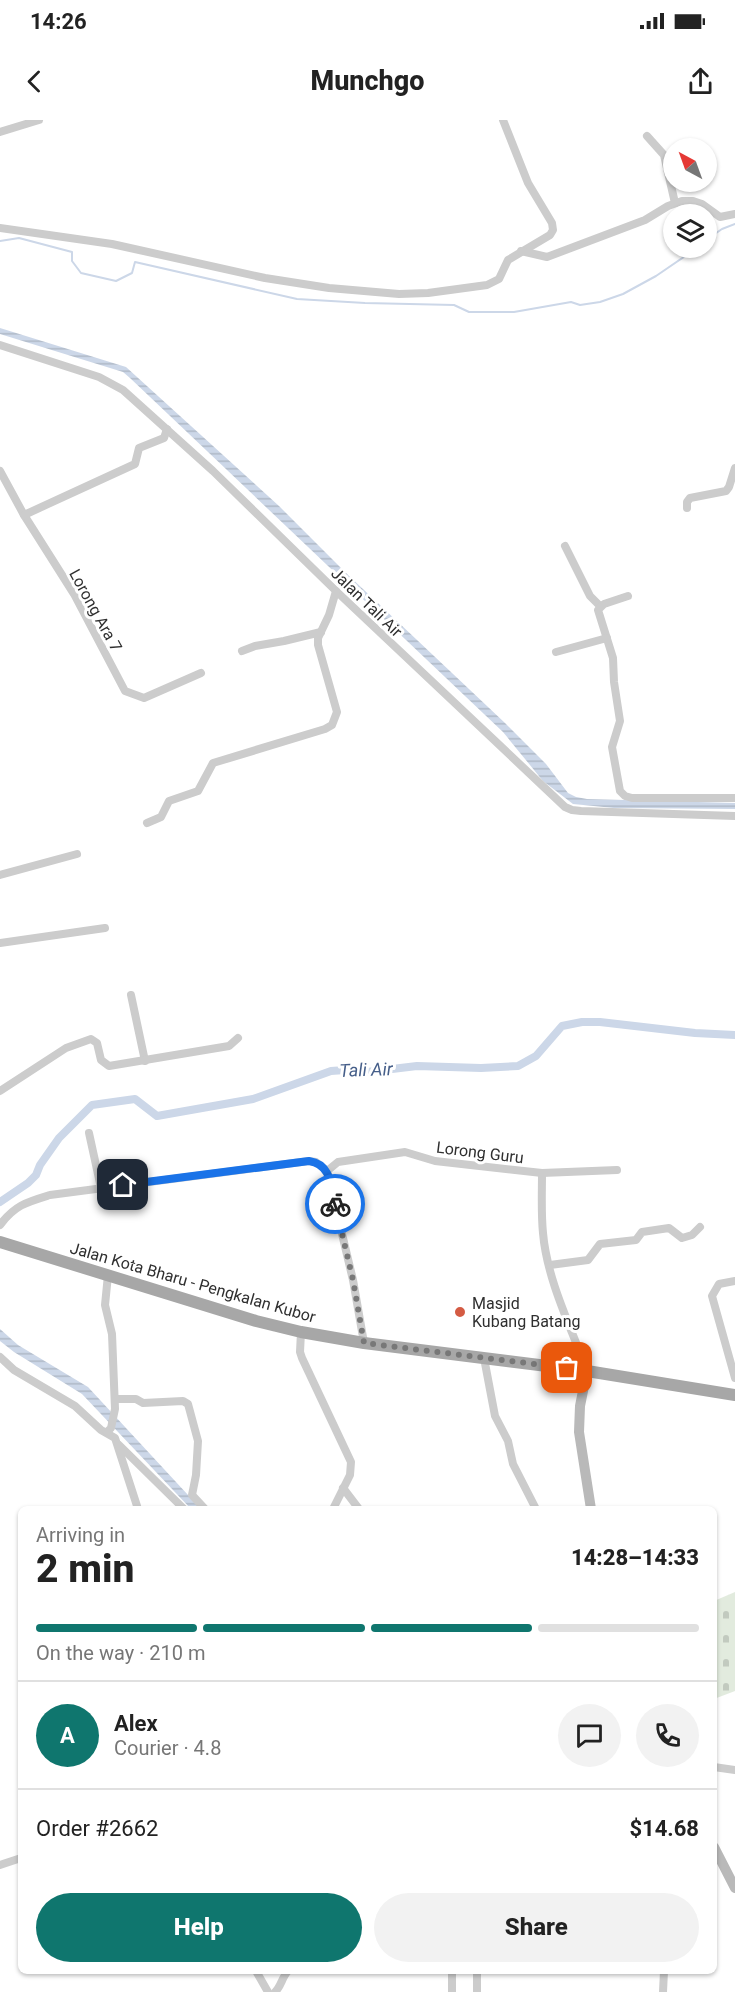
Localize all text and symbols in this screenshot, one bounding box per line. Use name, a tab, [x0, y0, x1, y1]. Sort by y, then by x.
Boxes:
text: 14:26	[30, 9, 87, 34]
icon: back	[18, 65, 51, 98]
text: Munchgo	[311, 65, 424, 97]
icon: share	[684, 65, 717, 98]
north arrow	[663, 138, 717, 192]
map controls	[663, 138, 717, 258]
button: layers	[663, 204, 717, 258]
street label: Jalan Tali Air	[327, 564, 407, 641]
street label: Lorong Ara 7	[65, 566, 126, 655]
water label: Tali Air	[339, 1058, 394, 1081]
street label: Lorong Guru	[435, 1138, 525, 1167]
pin	[97, 1159, 148, 1210]
icon: home	[106, 1168, 139, 1201]
courier	[305, 1174, 365, 1234]
icon: bike	[319, 1188, 352, 1221]
street label: Jalan Kota Bharu - Pengkalan Kubor	[68, 1238, 318, 1327]
place label: Masjid Kubang Batang	[472, 1294, 581, 1331]
marker: Masjid Kubang Batang	[453, 1305, 467, 1319]
pin	[541, 1342, 592, 1393]
icon: bag	[550, 1351, 583, 1384]
text: Arriving in	[36, 1523, 125, 1547]
text: 14:28–14:33	[571, 1545, 699, 1570]
text: 2 min	[36, 1546, 134, 1592]
text: On the way · 210 m	[36, 1641, 205, 1665]
button: chat	[558, 1704, 621, 1767]
button: phone	[636, 1704, 699, 1767]
text: Alex	[114, 1711, 158, 1736]
text: A	[60, 1723, 75, 1748]
text: Courier · 4.8	[114, 1736, 221, 1760]
text: Order #2662	[36, 1816, 158, 1841]
text: $14.68	[630, 1816, 699, 1841]
button: Help	[36, 1893, 362, 1962]
button: Share	[374, 1893, 699, 1962]

